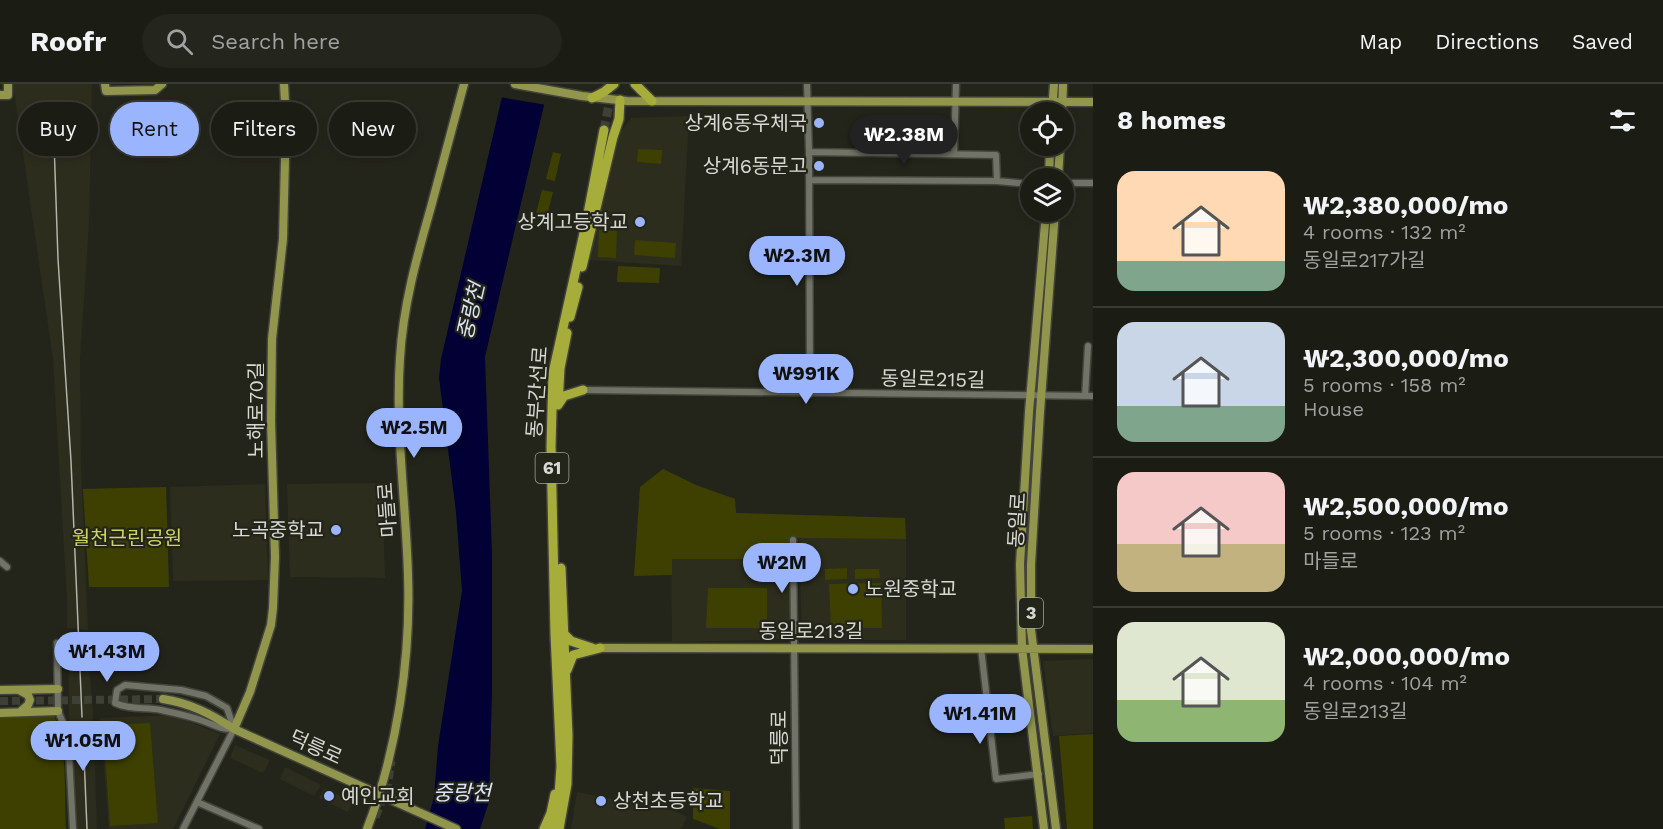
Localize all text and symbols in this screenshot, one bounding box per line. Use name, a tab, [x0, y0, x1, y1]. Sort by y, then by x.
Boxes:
search box	[142, 14, 562, 68]
text: Roofr	[30, 25, 106, 58]
icon: search	[163, 25, 196, 58]
text: Search here	[211, 29, 340, 54]
text: Map	[1359, 29, 1402, 54]
text: Directions	[1435, 29, 1539, 54]
text: Saved	[1572, 29, 1633, 54]
chip: Buy	[18, 102, 98, 156]
chip: Rent	[110, 102, 199, 156]
chip: Filters	[211, 102, 317, 156]
chip: New	[329, 102, 416, 156]
map controls	[1020, 102, 1074, 222]
button: locate	[1020, 102, 1074, 156]
icon: filters	[1606, 104, 1639, 137]
text: 8 homes	[1117, 105, 1226, 135]
place label: 상계6동우체국	[684, 111, 807, 135]
pin: ₩2.38M	[855, 115, 953, 166]
marker: 상계6동우체국	[812, 116, 826, 130]
text: ₩2.38M	[864, 122, 944, 146]
place label: 상계6동문고	[703, 154, 807, 178]
marker: 상계6동문고	[812, 159, 826, 173]
button: layers	[1020, 168, 1074, 222]
text: ₩2,380,000/mo	[1303, 190, 1508, 220]
icon: home	[1165, 195, 1237, 267]
place label: 상계고등학교	[518, 210, 628, 234]
marker: 상계고등학교	[633, 215, 647, 229]
text: 4 rooms · 132 m²	[1303, 220, 1466, 244]
pin: ₩2.3M	[755, 236, 839, 287]
text: ₩2.3M	[763, 243, 831, 267]
text: 동일로217가길	[1303, 248, 1426, 272]
water label: 중랑천	[452, 277, 490, 342]
text: ₩2,300,000/mo	[1303, 343, 1509, 373]
street label: 동부간선로	[522, 345, 552, 439]
icon: home	[1165, 346, 1237, 418]
pin: ₩991K	[764, 354, 848, 405]
text: ₩991K	[772, 361, 840, 385]
street label: 노해로70길	[244, 362, 268, 458]
street label: 동일로215길	[880, 366, 986, 392]
text: 5 rooms · 158 m²	[1303, 373, 1466, 397]
text: House	[1303, 397, 1364, 421]
pin: ₩2.5M	[372, 408, 456, 459]
text: ₩2.5M	[380, 415, 448, 439]
road number: 61	[536, 453, 568, 483]
street label: 마들로	[373, 482, 401, 538]
text: ₩2,500,000/mo	[1303, 491, 1509, 521]
street label: 동일로	[1004, 492, 1030, 548]
icon: home	[1165, 496, 1237, 568]
place label: 노곡중학교	[232, 518, 324, 542]
text: 5 rooms · 123 m²	[1303, 521, 1465, 545]
marker: 노곡중학교	[329, 523, 343, 537]
park label: 월천근린공원	[72, 526, 182, 550]
pin: ₩2M	[753, 543, 811, 594]
text: 마들로	[1303, 549, 1358, 573]
text: ₩2M	[757, 550, 807, 574]
place label: 노원중학교	[865, 577, 957, 601]
marker: 노원중학교	[846, 582, 860, 596]
road number: 3	[1019, 598, 1043, 628]
street label: 동일로213길	[759, 619, 863, 643]
pin: ₩1.43M	[58, 632, 156, 683]
text: ₩1.43M	[68, 639, 146, 663]
text: ₩2,000,000/mo	[1303, 641, 1510, 671]
icon: home	[1165, 646, 1237, 718]
text: 4 rooms · 104 m²	[1303, 671, 1467, 695]
pin: ₩1.41M	[931, 694, 1029, 745]
text: 동일로213길	[1303, 699, 1408, 723]
text: ₩1.41M	[943, 701, 1017, 725]
street label: 덕릉로	[767, 710, 791, 766]
pin: ₩1.05M	[34, 721, 132, 772]
street label: 덕릉로	[286, 725, 346, 769]
text: ₩1.05M	[45, 728, 121, 752]
water label: 중랑천	[433, 780, 494, 805]
place label: 예인교회	[341, 784, 415, 808]
marker: 예인교회	[322, 789, 336, 803]
place label: 상천초등학교	[613, 789, 723, 813]
marker: 상천초등학교	[594, 794, 608, 808]

